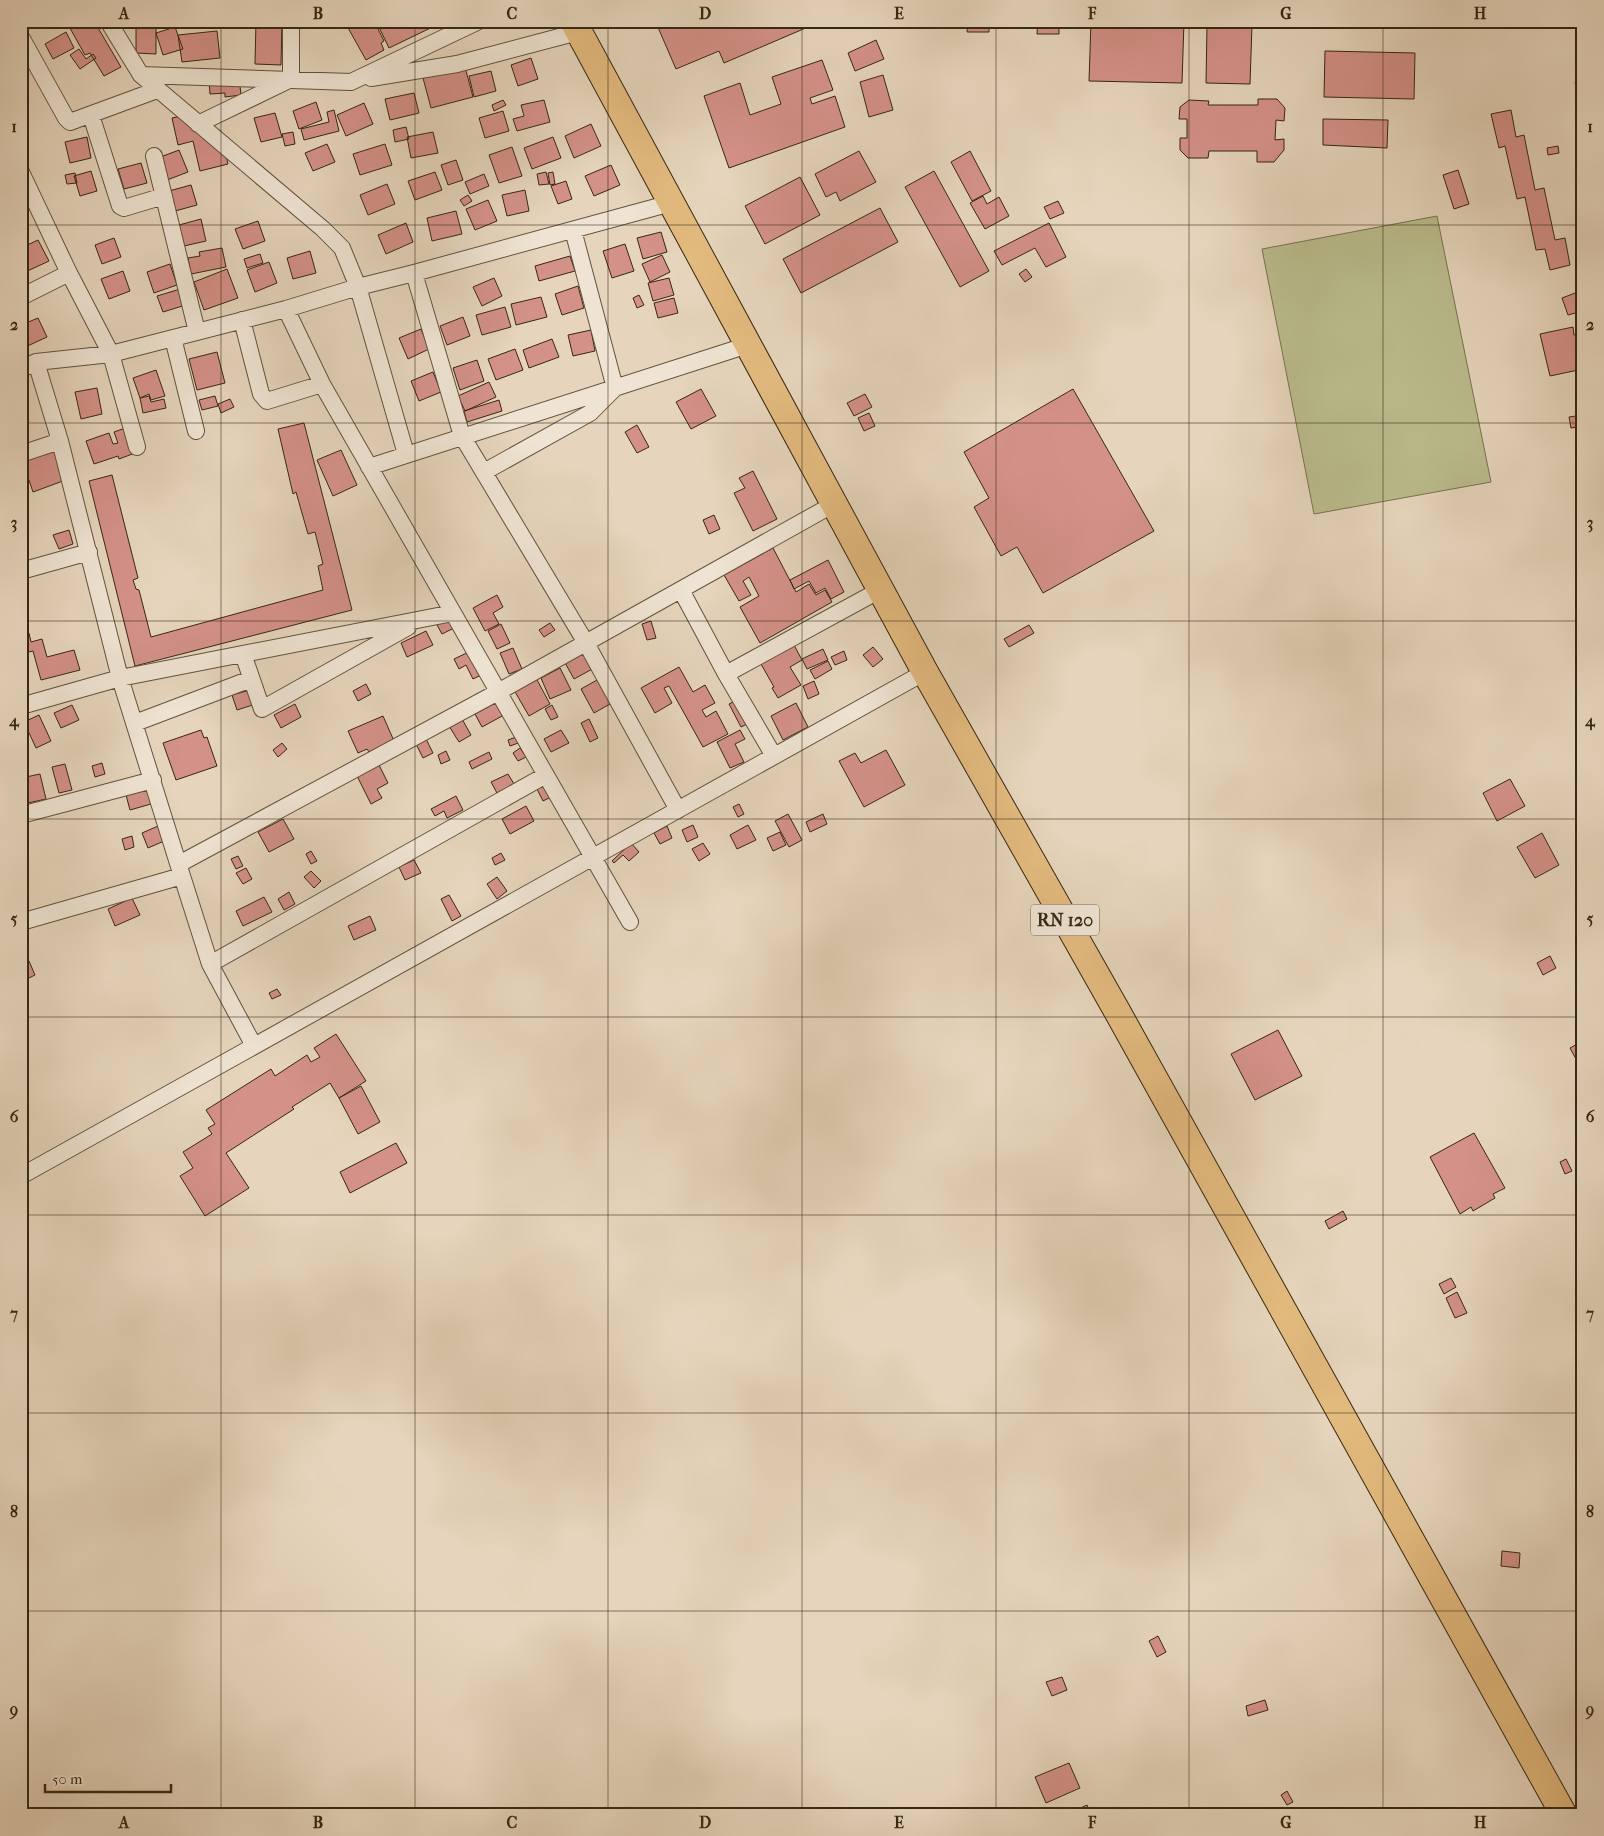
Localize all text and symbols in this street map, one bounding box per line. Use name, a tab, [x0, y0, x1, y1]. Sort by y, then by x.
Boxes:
text: A	[118, 4, 130, 23]
text: B	[313, 4, 323, 23]
text: C	[507, 4, 518, 23]
text: D	[699, 4, 711, 23]
text: E	[894, 4, 904, 23]
text: F	[1087, 4, 1097, 23]
text: G	[1280, 4, 1292, 23]
text: H	[1474, 4, 1487, 23]
text: 1	[11, 117, 17, 136]
text: 1	[1587, 117, 1593, 136]
text: 2	[10, 315, 18, 334]
text: 2	[1586, 315, 1594, 334]
text: 3	[11, 513, 17, 533]
text: 3	[1587, 513, 1593, 533]
text: 4	[8, 711, 20, 731]
text: 4	[1584, 711, 1596, 731]
road number: RN 120	[1031, 904, 1099, 936]
text: 5	[11, 909, 18, 928]
text: 5	[1587, 909, 1594, 928]
text: 6	[10, 1107, 19, 1126]
text: 6	[1586, 1107, 1595, 1126]
text: 7	[9, 1304, 18, 1323]
text: 7	[1585, 1304, 1594, 1323]
text: 8	[10, 1502, 18, 1521]
text: 8	[1586, 1502, 1594, 1521]
text: 9	[9, 1700, 18, 1720]
text: 9	[1585, 1700, 1594, 1720]
scale bar	[45, 1761, 171, 1793]
text: 50 m	[52, 1770, 83, 1788]
text: A	[118, 1813, 130, 1832]
text: B	[313, 1813, 323, 1832]
text: C	[507, 1813, 518, 1832]
text: D	[699, 1813, 711, 1832]
text: E	[894, 1813, 904, 1832]
text: F	[1087, 1813, 1097, 1832]
text: G	[1280, 1813, 1292, 1832]
text: H	[1474, 1813, 1487, 1832]

